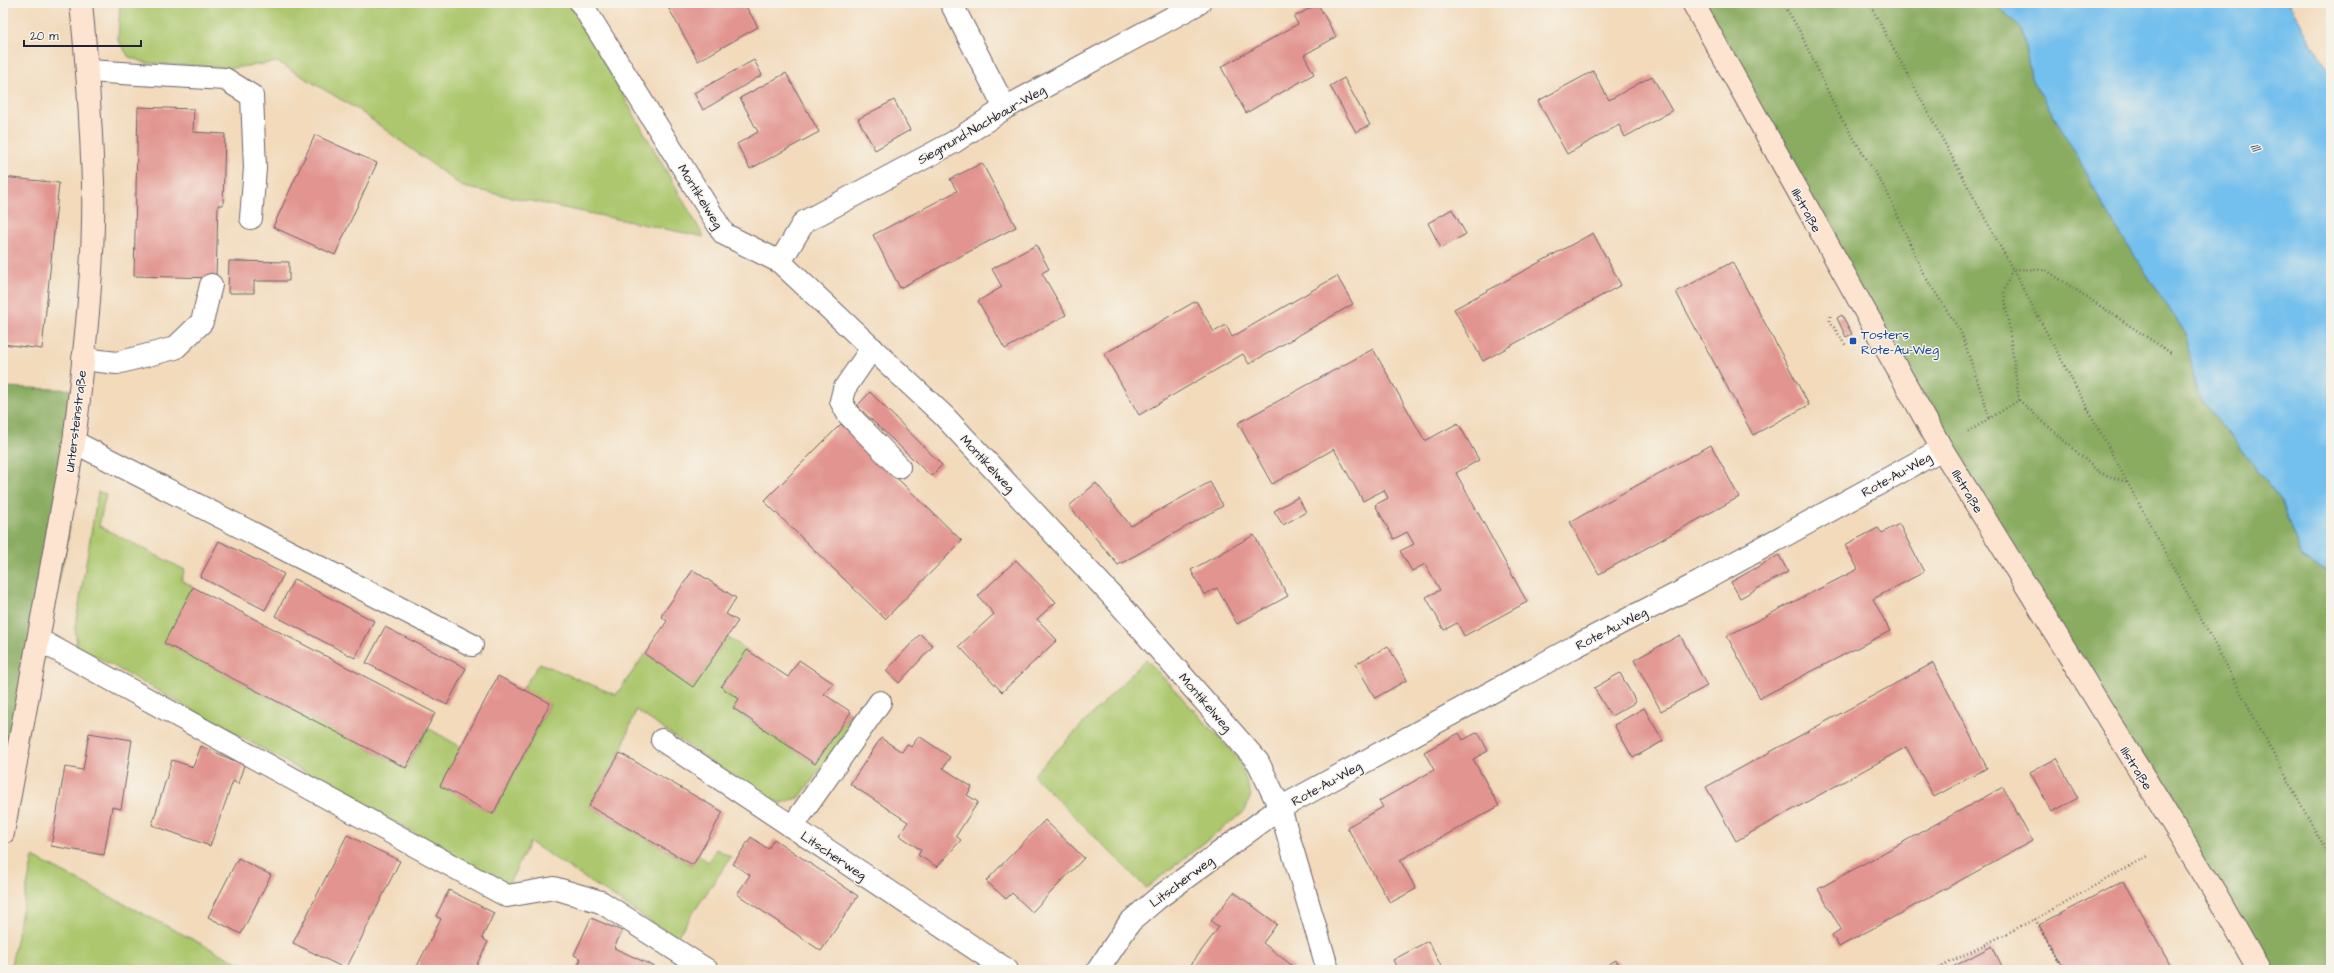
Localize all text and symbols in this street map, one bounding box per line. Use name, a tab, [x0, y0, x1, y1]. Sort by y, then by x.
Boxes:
scale bar	[24, 22, 141, 48]
text: 20 m	[30, 28, 59, 45]
street label: Siegmund-Nachbaur-Weg	[914, 81, 1050, 170]
water label: Ill	[2245, 140, 2266, 157]
street label: Montikelweg	[672, 161, 727, 233]
street label: Illstraße	[1787, 185, 1826, 236]
place label: Tosters Rote-Au-Weg	[1861, 326, 1939, 360]
marker: Tosters Rote-Au-Weg	[1848, 336, 1858, 346]
street label: Untersteinstraße	[61, 369, 91, 473]
street label: Montikelweg	[955, 431, 1019, 497]
street label: Rote-Au-Weg	[1858, 448, 1936, 502]
street label: Illstraße	[1947, 466, 1987, 517]
street label: Rote-Au-Weg	[1573, 603, 1651, 655]
street label: Montikelweg	[1174, 669, 1236, 737]
street label: Illstraße	[2116, 743, 2156, 794]
street label: Rote-Au-Weg	[1288, 757, 1366, 811]
street label: Litscherweg	[796, 827, 870, 885]
street label: Litscherweg	[1146, 852, 1218, 913]

